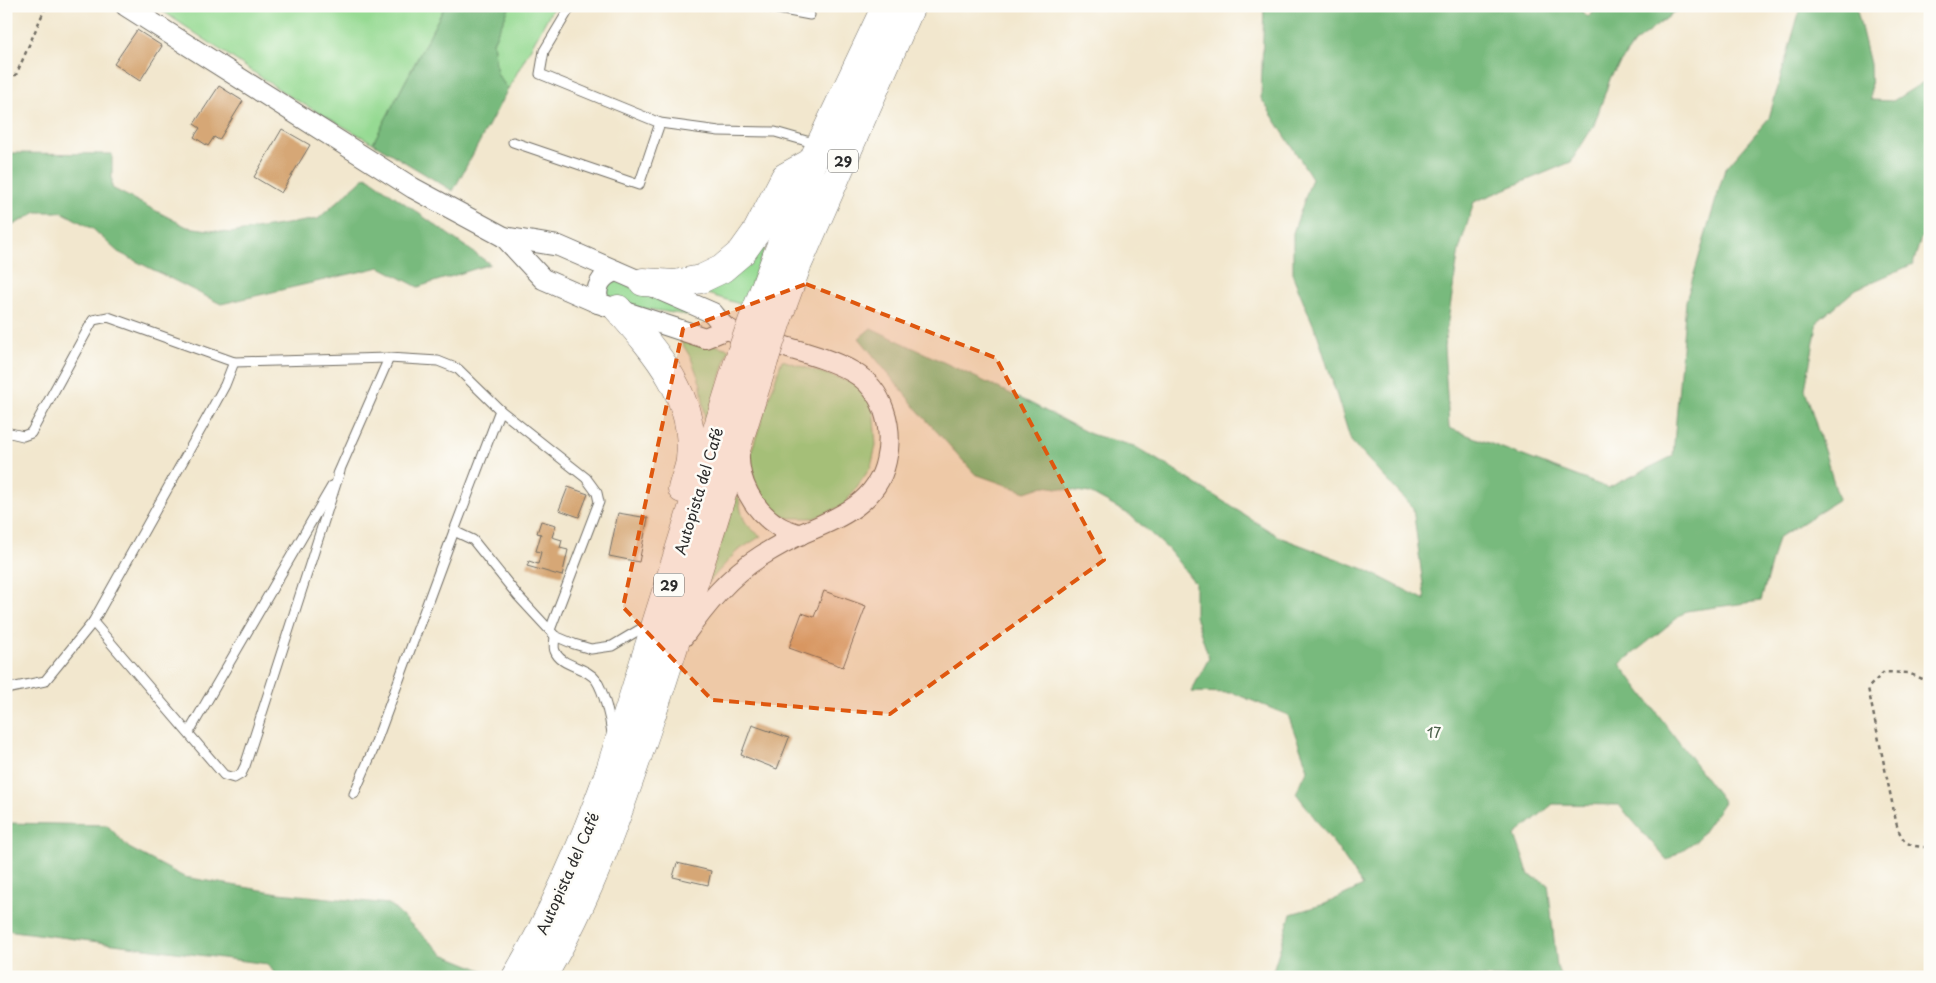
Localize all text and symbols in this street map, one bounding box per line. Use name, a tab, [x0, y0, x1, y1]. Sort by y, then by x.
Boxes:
road number: 29	[828, 150, 858, 172]
street label: Autopista del Café	[668, 424, 728, 557]
road number: 29	[654, 574, 684, 596]
park label: 17	[1427, 720, 1441, 743]
street label: Autopista del Café	[530, 808, 604, 938]

